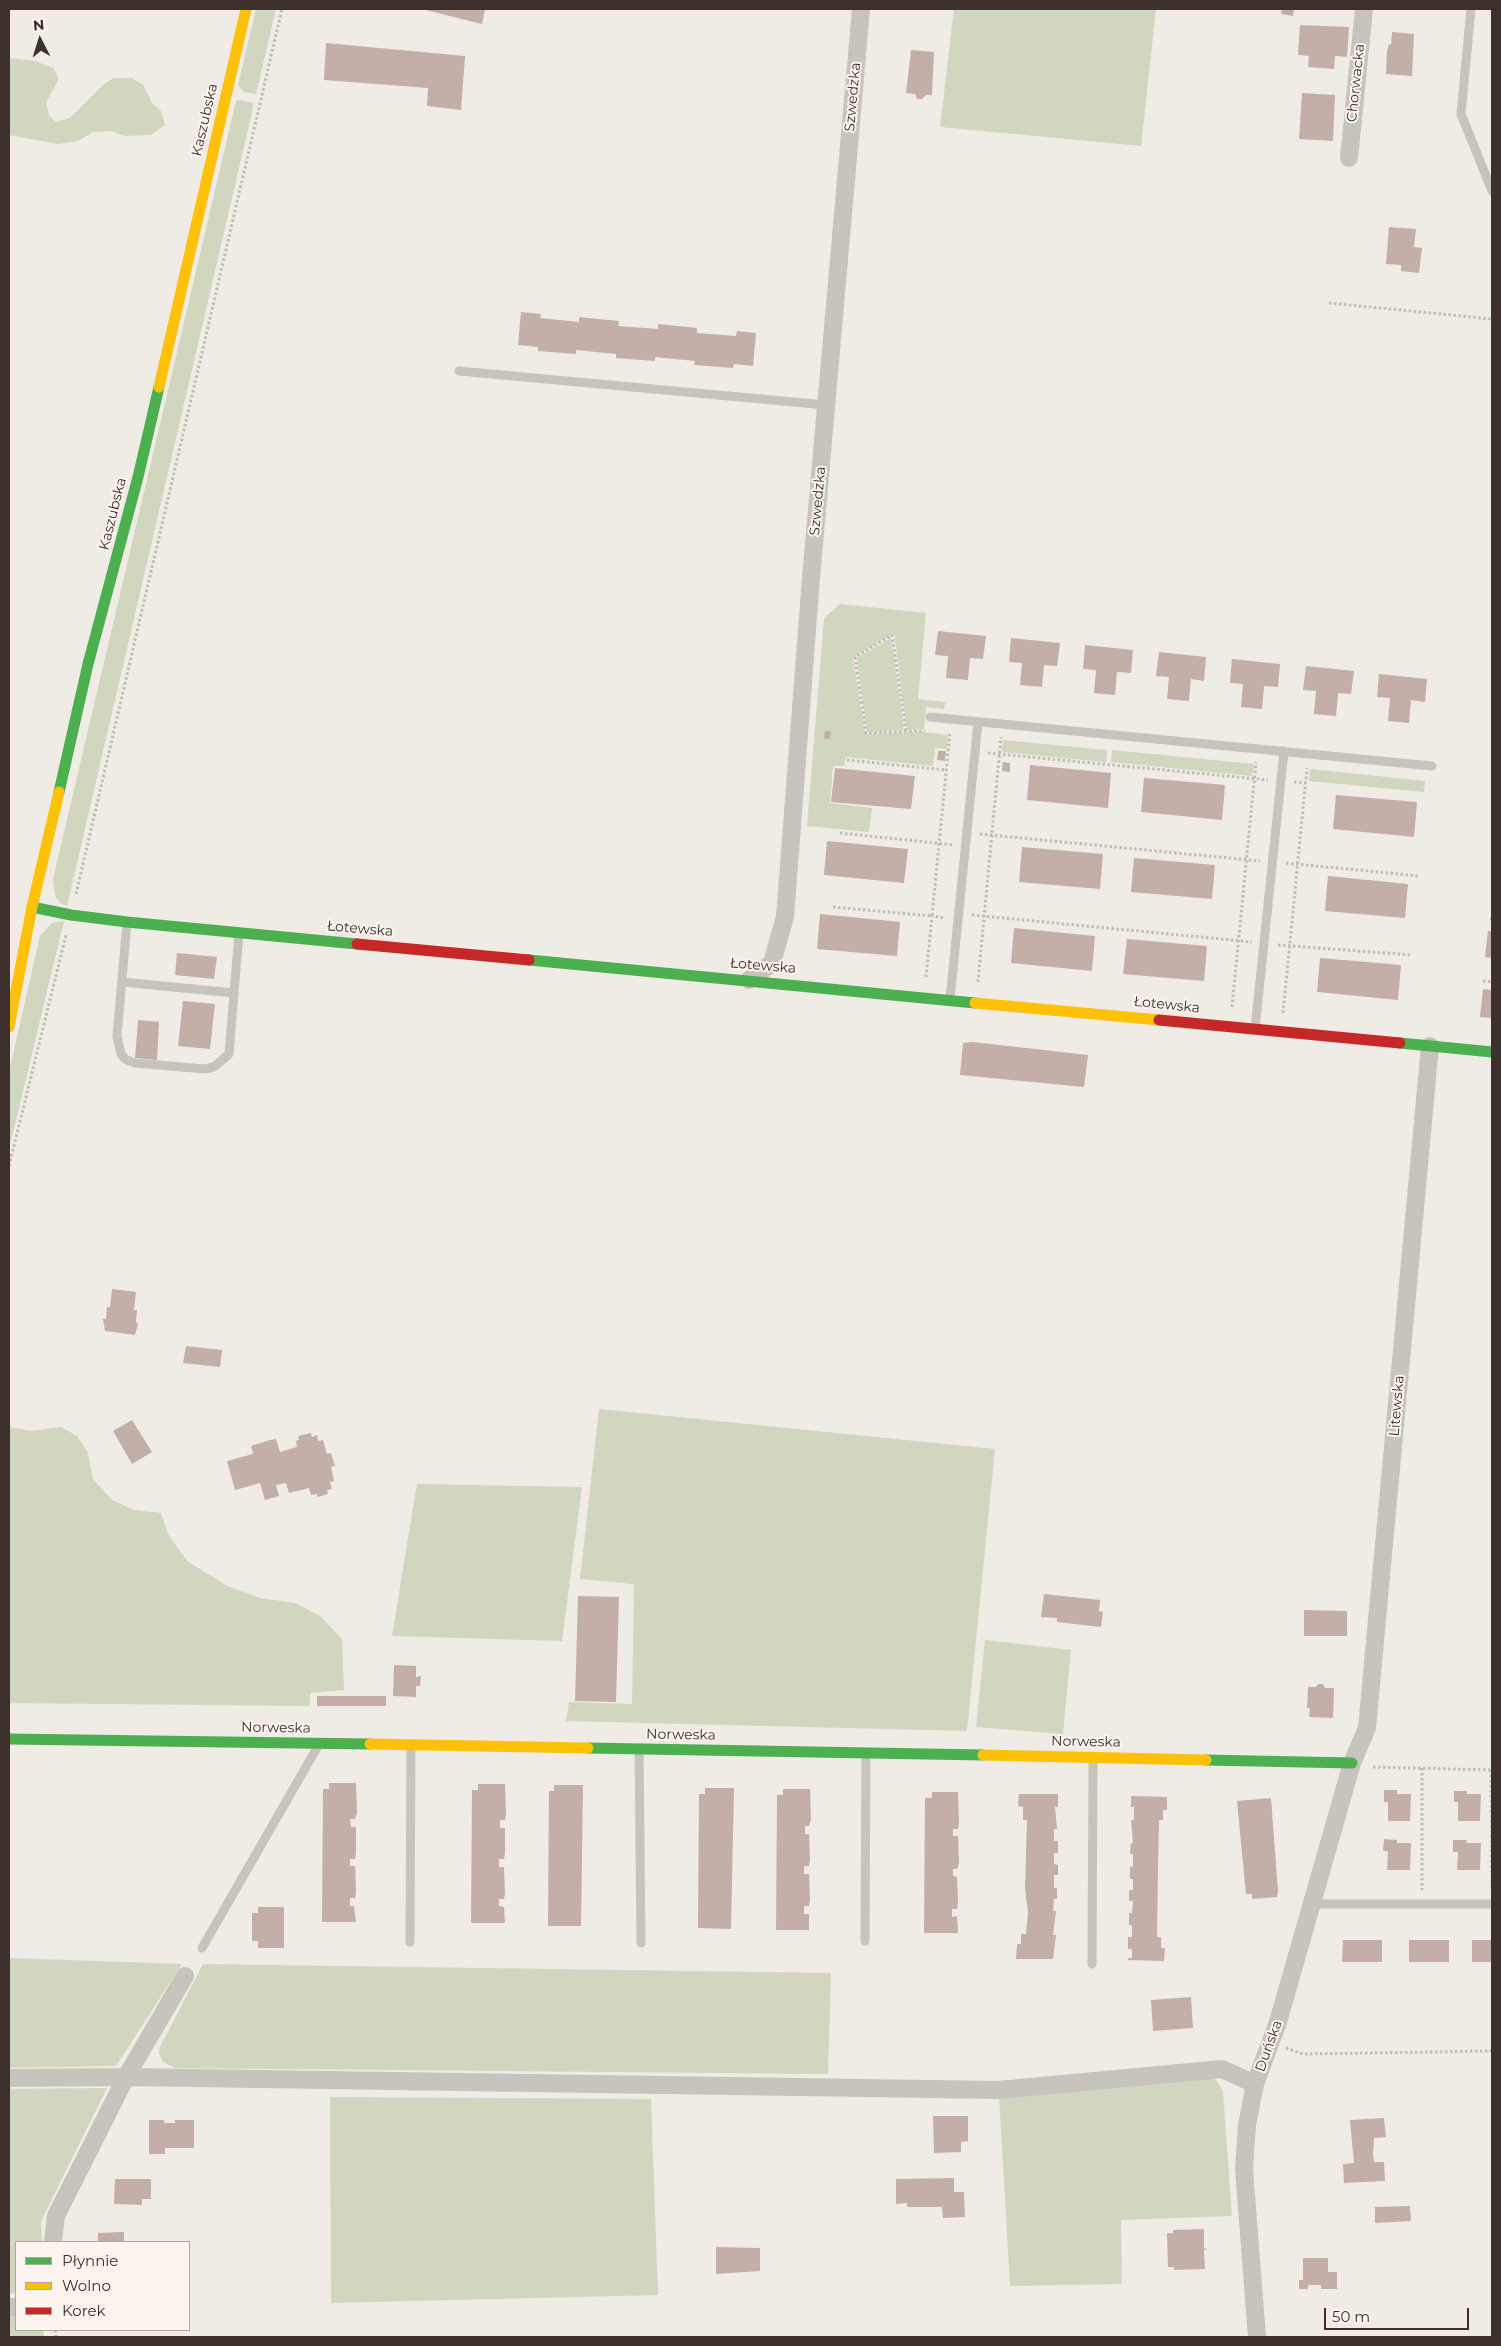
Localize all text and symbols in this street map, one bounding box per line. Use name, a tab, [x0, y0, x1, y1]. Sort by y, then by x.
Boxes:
north arrow	[15, 15, 65, 65]
text: N	[32, 16, 45, 35]
street label: Chorwacka	[1344, 43, 1368, 123]
street label: Szwedzka	[842, 62, 864, 132]
street label: Kaszubska	[188, 82, 222, 158]
street label: Szwedzka	[807, 466, 829, 536]
street label: Kaszubska	[96, 476, 130, 552]
street label: Łotewska	[326, 918, 394, 940]
street label: Łotewska	[729, 955, 797, 977]
street label: Łotewska	[1133, 993, 1201, 1017]
street label: Litewska	[1386, 1375, 1408, 1437]
street label: Norweska	[241, 1719, 311, 1737]
street label: Norweska	[646, 1726, 716, 1744]
street label: Norweska	[1051, 1733, 1121, 1751]
street label: Duńska	[1252, 2018, 1286, 2074]
legend	[15, 2241, 190, 2331]
text: Płynnie	[62, 2251, 118, 2270]
text: Wolno	[62, 2276, 111, 2295]
scale bar	[1326, 2298, 1471, 2330]
text: Korek	[62, 2301, 106, 2320]
text: 50 m	[1332, 2307, 1370, 2326]

